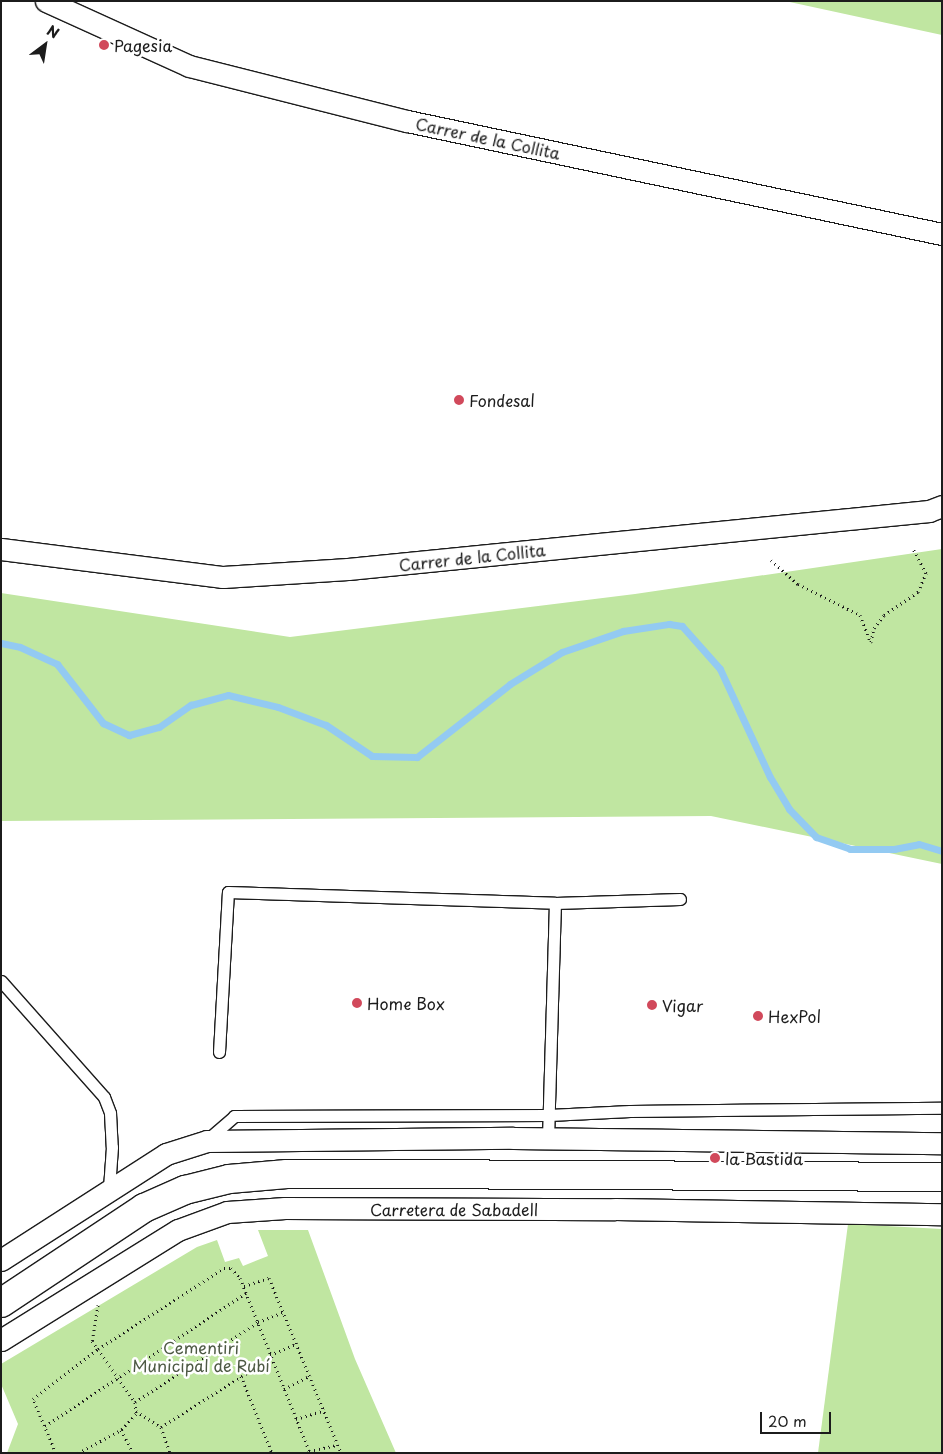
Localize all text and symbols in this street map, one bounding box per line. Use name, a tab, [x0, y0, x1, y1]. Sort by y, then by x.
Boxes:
north arrow	[20, 20, 70, 70]
text: N	[43, 20, 63, 44]
place label: Pagesia	[114, 35, 172, 55]
marker: Pagesia	[98, 39, 110, 51]
street label: Carrer de la Collita	[413, 113, 563, 163]
place label: Fondesal	[469, 390, 535, 410]
marker: Fondesal	[453, 394, 465, 406]
street label: Carrer de la Collita	[397, 540, 547, 574]
place label: Home Box	[367, 993, 445, 1013]
place label: Vigar	[662, 995, 703, 1015]
marker: Home Box	[351, 997, 363, 1009]
marker: Vigar	[646, 999, 658, 1011]
place label: HexPol	[768, 1006, 821, 1026]
marker: HexPol	[752, 1010, 764, 1022]
place label: la Bastida	[725, 1148, 803, 1168]
marker: la Bastida	[709, 1152, 721, 1164]
street label: Carretera de Sabadell	[369, 1199, 539, 1219]
park label: Cementiri Municipal de Rubí	[132, 1337, 270, 1375]
scale bar	[763, 1402, 834, 1434]
text: 20 m	[768, 1409, 807, 1432]

